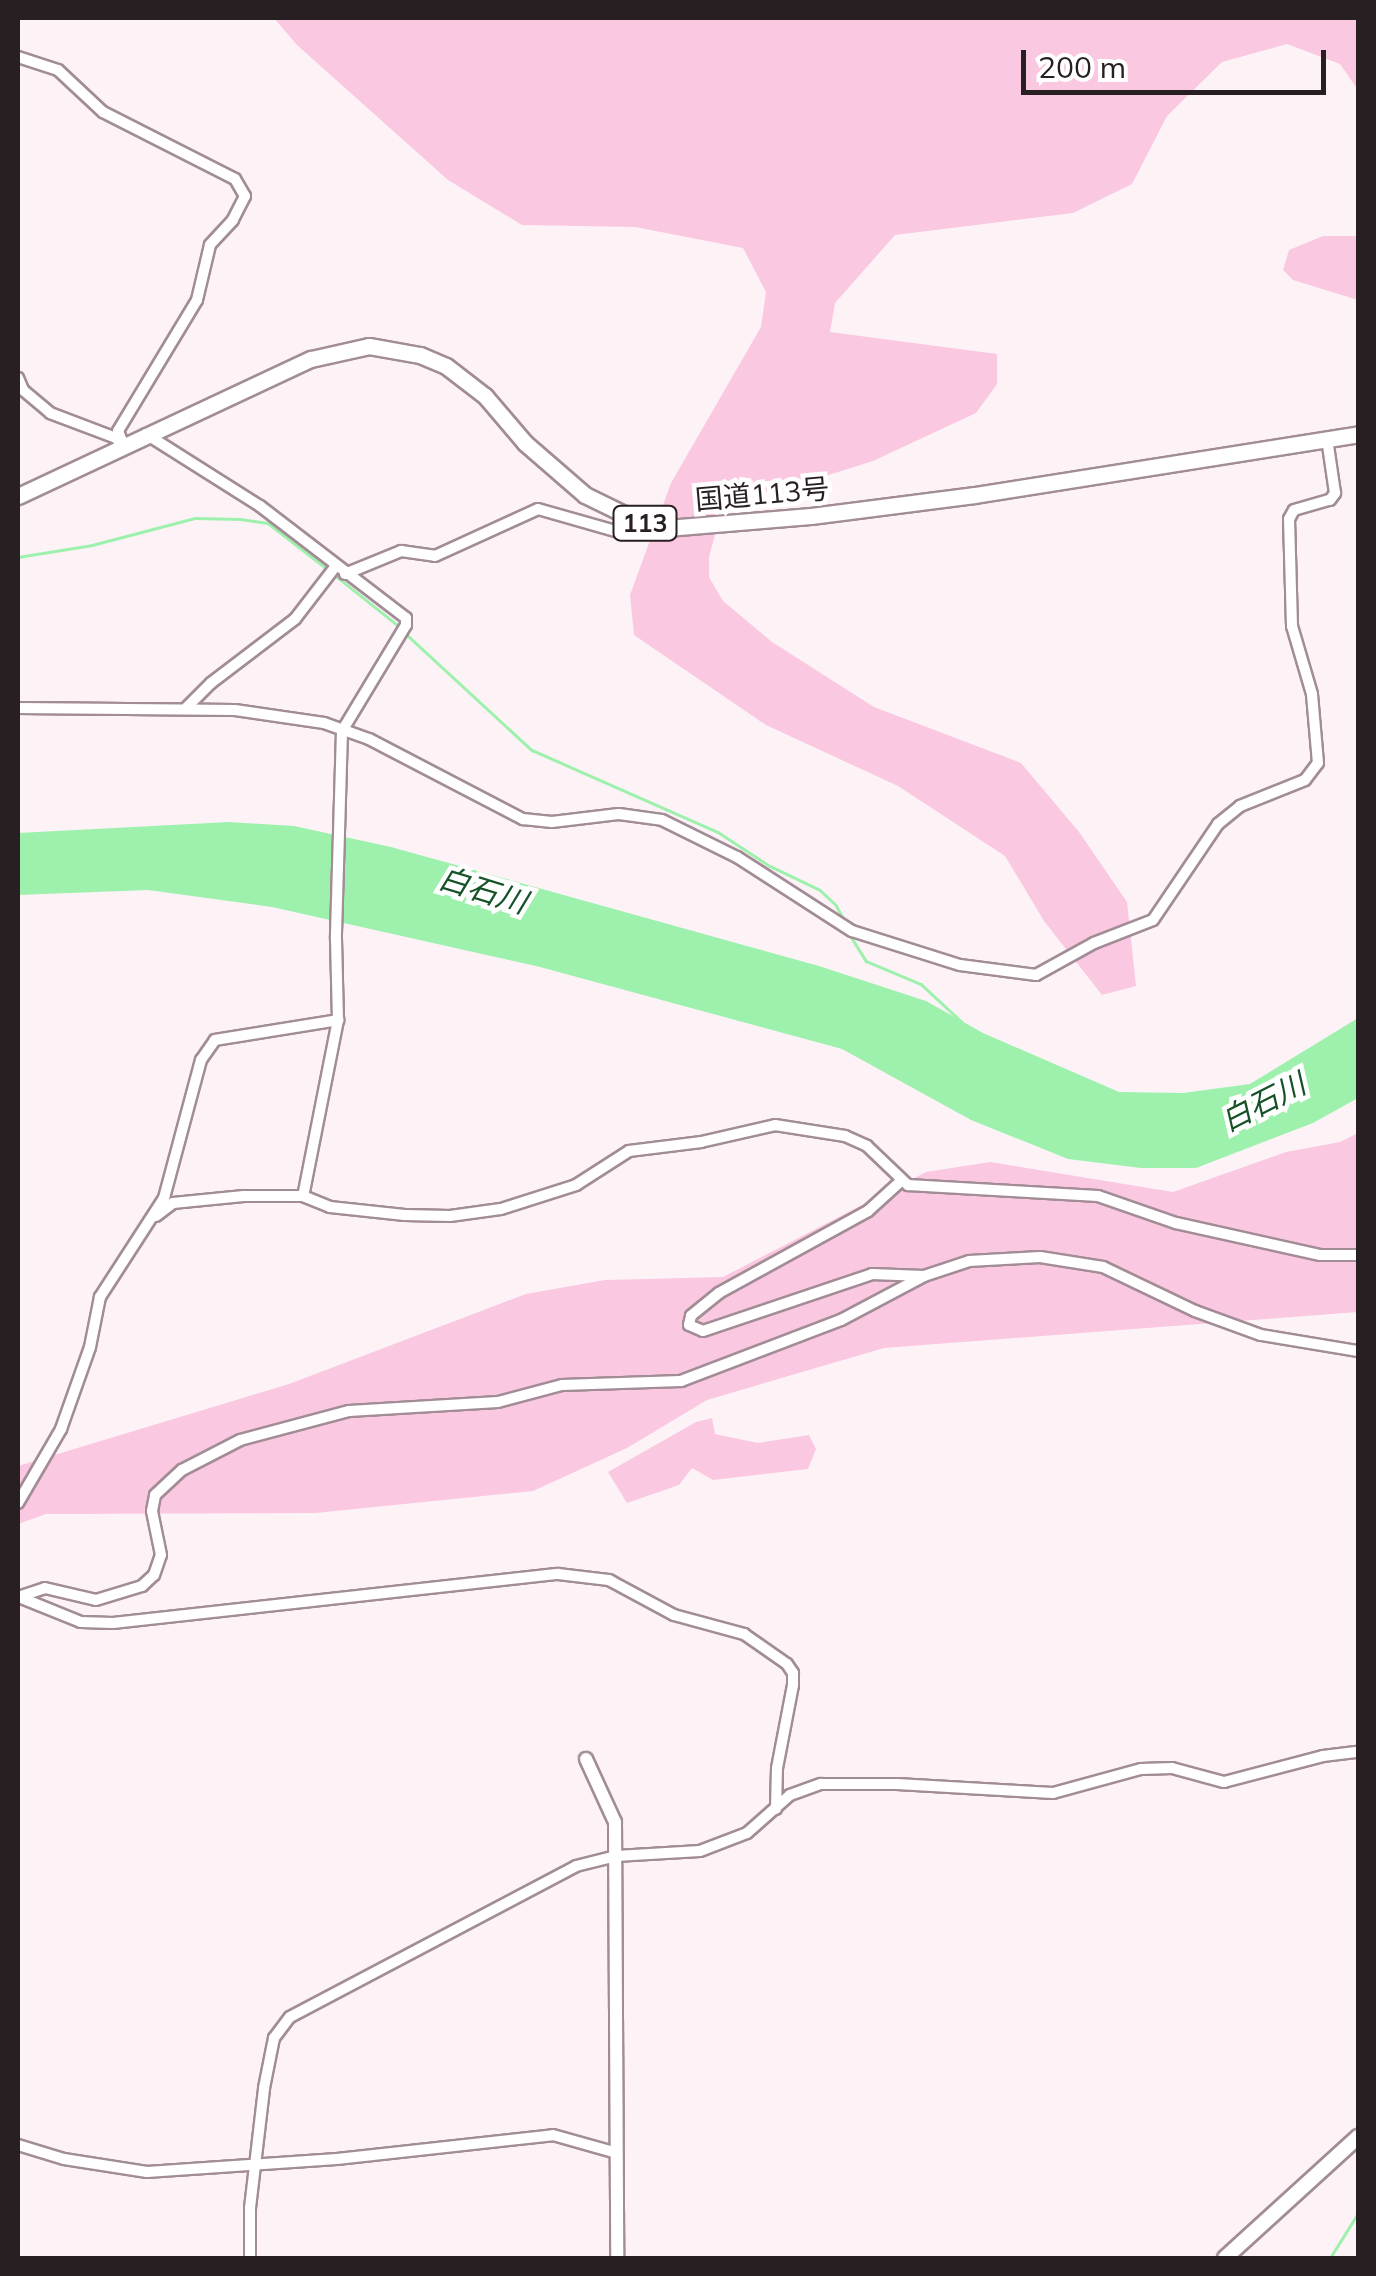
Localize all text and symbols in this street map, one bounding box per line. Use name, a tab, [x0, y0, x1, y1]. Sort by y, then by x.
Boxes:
scale bar	[1026, 30, 1331, 92]
text: 200 m	[1038, 48, 1126, 86]
street label: 国道113号	[694, 471, 830, 517]
road number: 113	[612, 503, 678, 543]
water label: 白石川	[435, 860, 531, 920]
water label: 白石川	[1215, 1066, 1311, 1138]

